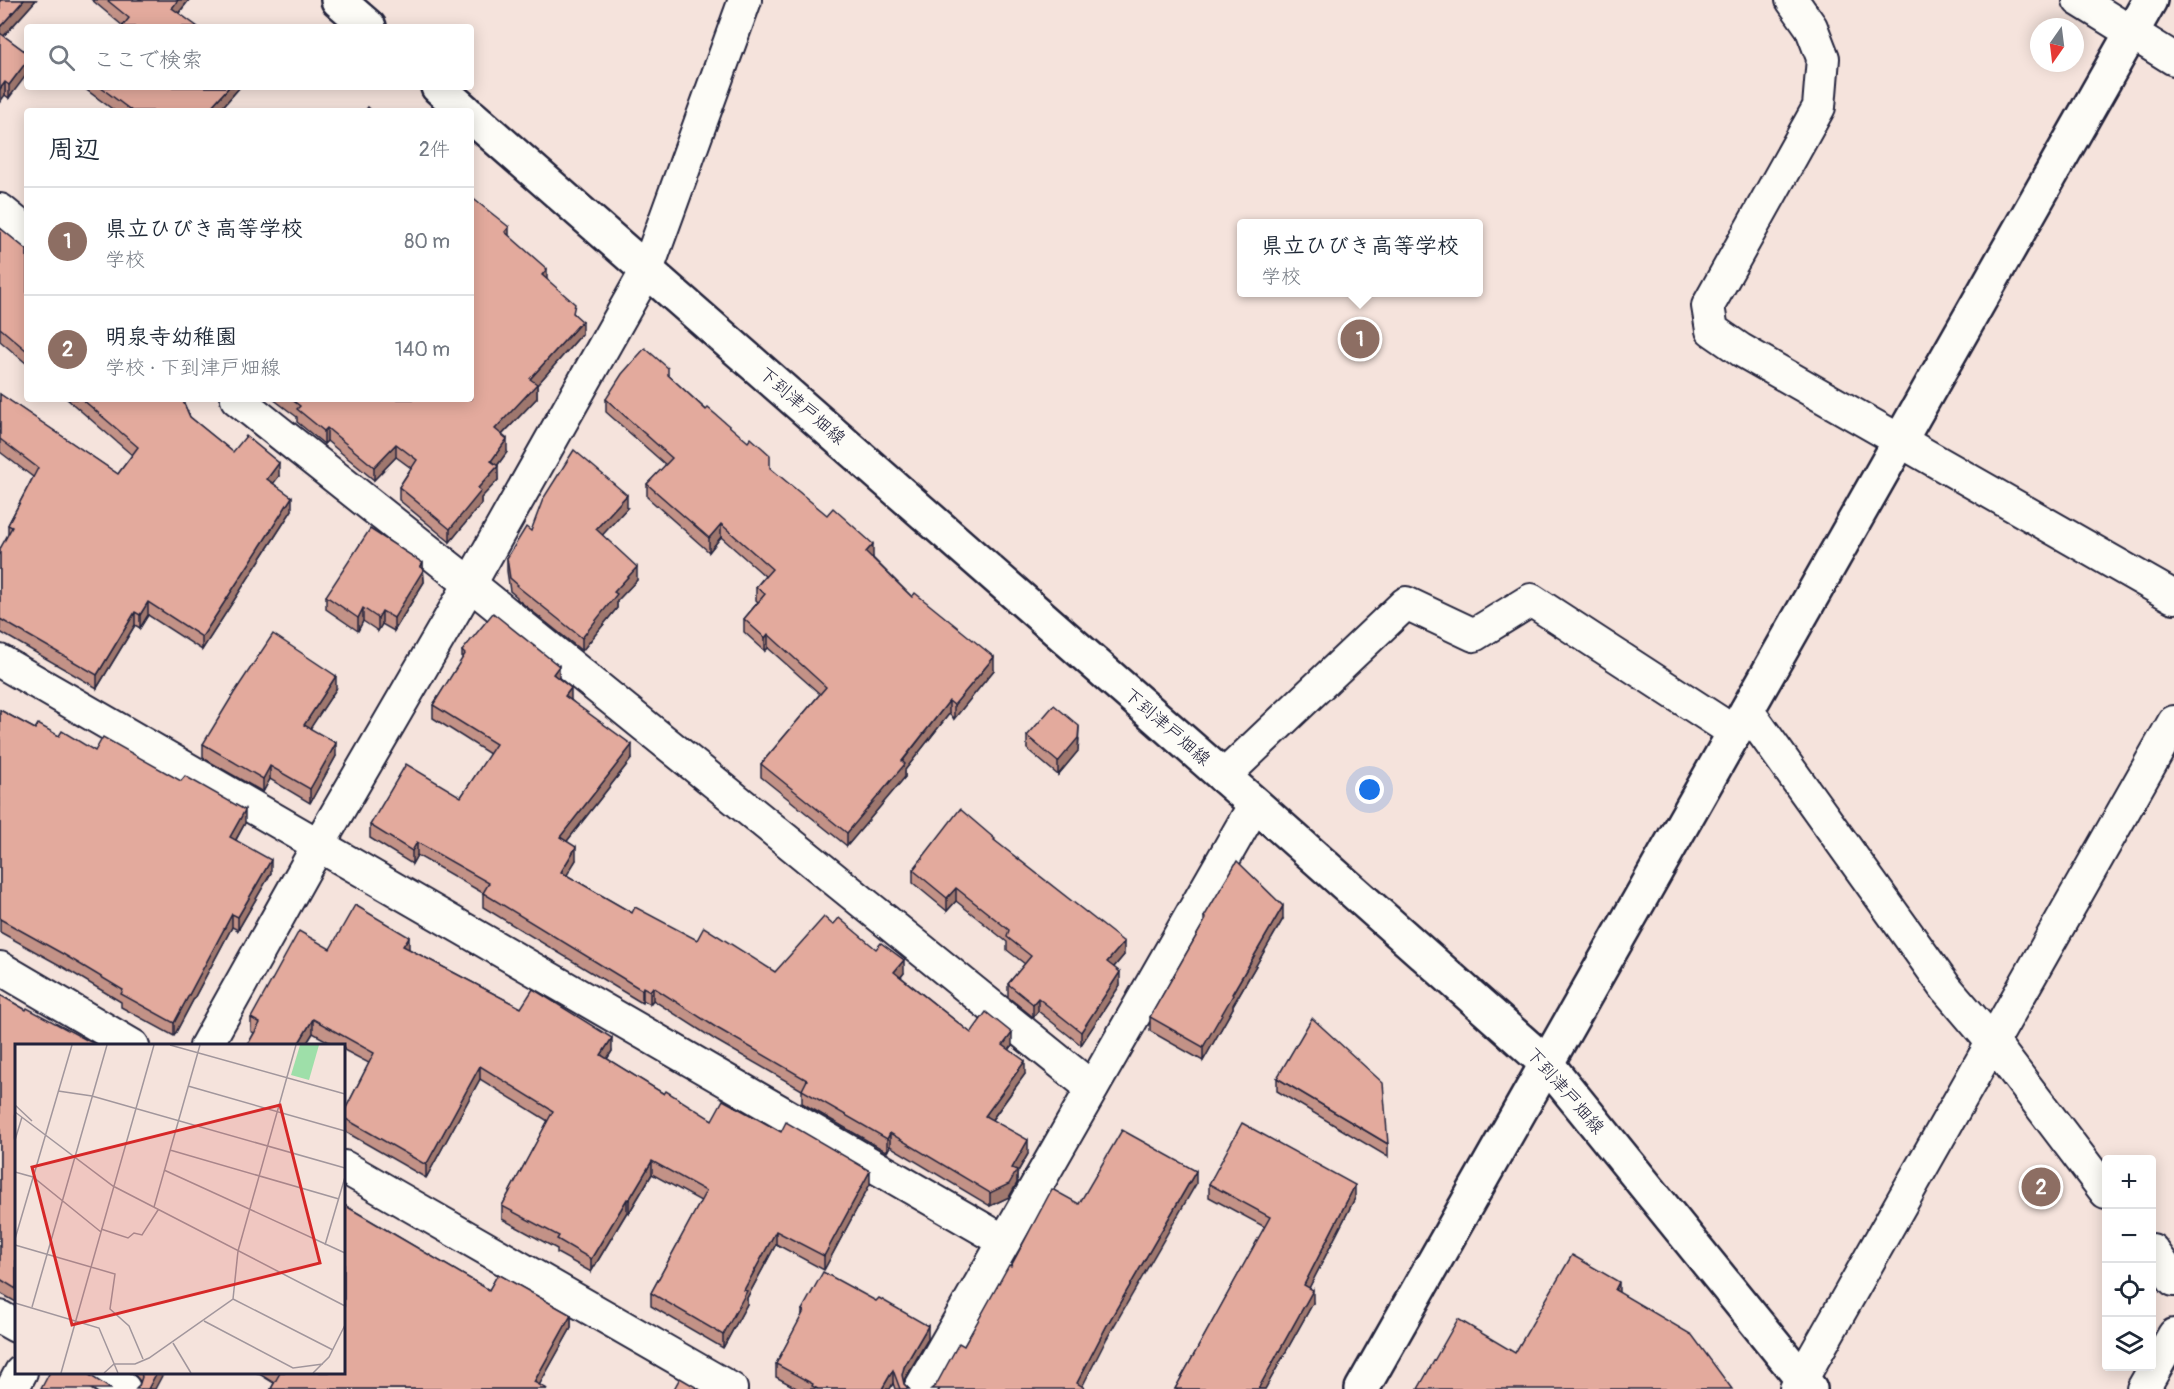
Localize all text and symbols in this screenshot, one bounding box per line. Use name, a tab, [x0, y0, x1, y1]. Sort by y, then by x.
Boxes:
north arrow	[2030, 18, 2084, 72]
search box	[24, 24, 474, 90]
icon: search	[45, 41, 78, 74]
text: ここで検索	[93, 46, 203, 74]
text: 周辺	[48, 134, 100, 166]
text: 2件	[419, 137, 450, 162]
text: 県立ひびき高等学校	[105, 215, 303, 243]
popup	[1237, 219, 1483, 297]
text: 1	[64, 229, 71, 254]
text: 80 m	[404, 229, 450, 254]
text: 県立ひびき高等学校	[1261, 232, 1459, 260]
text: 学校	[105, 247, 145, 272]
text: 学校	[1261, 264, 1301, 289]
pin: 1	[1340, 316, 1380, 362]
text: 明泉寺幼稚園	[105, 323, 237, 351]
text: 2	[62, 337, 73, 362]
text: 140 m	[395, 337, 450, 362]
text: 学校 · 下到津戸畑線	[105, 355, 280, 380]
street label: 下到津戸畑線	[754, 362, 850, 450]
street label: 下到津戸畑線	[1119, 683, 1215, 771]
your location	[1355, 775, 1384, 804]
street label: 下到津戸畑線	[1521, 1043, 1609, 1139]
inset map	[15, 1044, 345, 1374]
map controls	[2102, 1155, 2156, 1371]
button: +	[2102, 1155, 2156, 1209]
pin: 2	[2022, 1164, 2060, 1210]
button: −	[2102, 1209, 2156, 1263]
button: locate	[2102, 1263, 2156, 1317]
button: layers	[2102, 1317, 2156, 1371]

